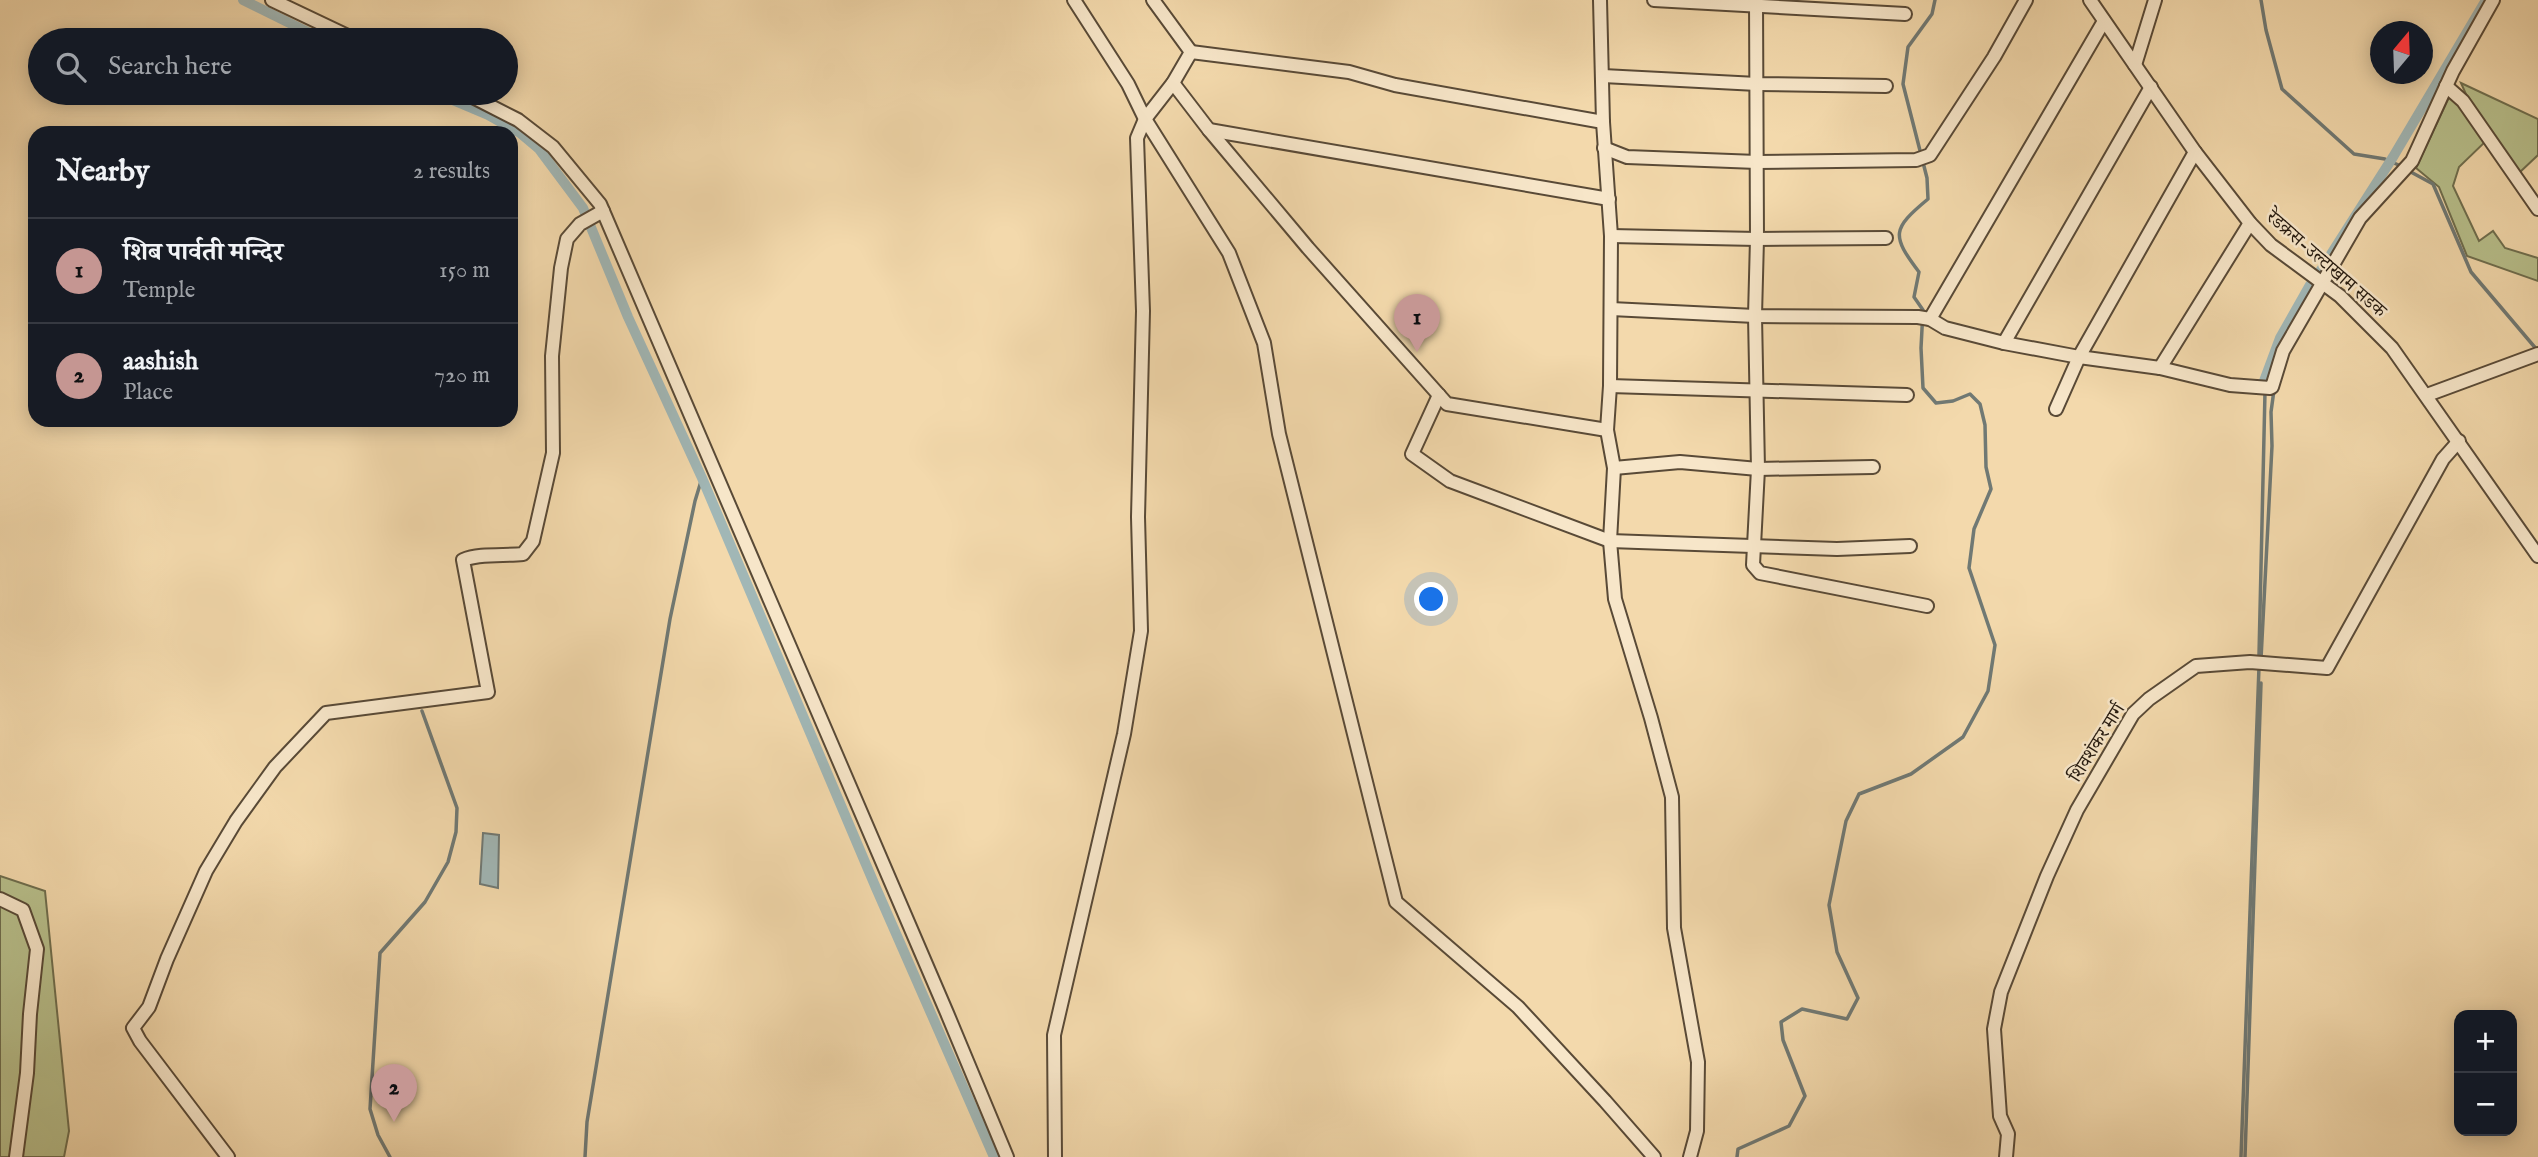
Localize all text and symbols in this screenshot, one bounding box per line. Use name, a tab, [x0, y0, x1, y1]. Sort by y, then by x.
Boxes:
north arrow	[2370, 21, 2433, 84]
search box	[28, 28, 518, 105]
icon: search	[52, 48, 90, 86]
text: Search here	[108, 50, 232, 83]
text: Nearby	[56, 153, 149, 191]
text: 2 results	[413, 157, 490, 186]
street label: रेडक्रस-उल्टाखाम सडक	[2259, 203, 2393, 324]
text: शिब पार्वती मन्दिर	[123, 236, 283, 269]
text: 1	[75, 256, 83, 285]
text: 150 m	[439, 256, 490, 285]
text: Temple	[123, 276, 195, 305]
pin: 1	[1394, 294, 1440, 352]
text: aashish	[123, 345, 198, 378]
text: 2	[74, 361, 84, 390]
text: 720 m	[434, 361, 490, 390]
text: Place	[123, 378, 173, 407]
your location	[1414, 582, 1448, 616]
street label: शिवशंकर मार्ग	[2064, 698, 2132, 788]
map controls	[2454, 1010, 2517, 1136]
button: +	[2454, 1010, 2517, 1073]
pin: 2	[371, 1064, 417, 1122]
button: −	[2454, 1073, 2517, 1136]

